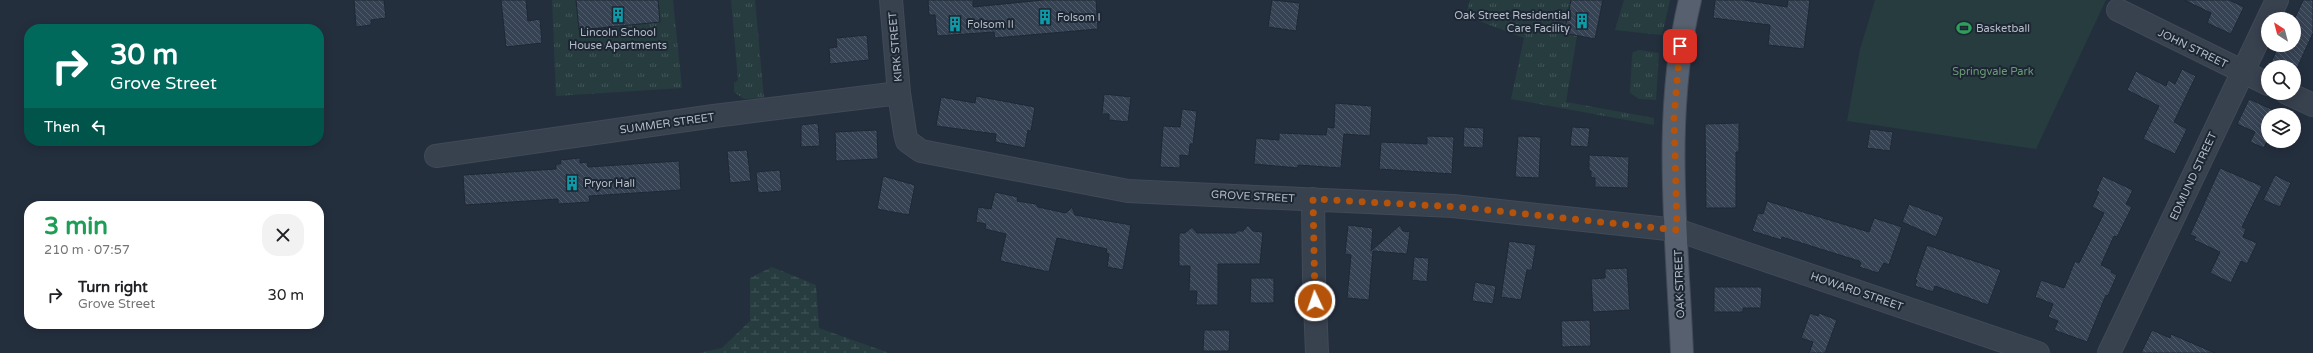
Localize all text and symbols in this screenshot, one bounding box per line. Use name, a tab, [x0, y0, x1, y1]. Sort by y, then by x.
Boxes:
building icon: Lincoln School House Apartments	[609, 6, 627, 24]
building icon: Folsom I	[1036, 8, 1054, 26]
place label: Oak Street Residential Care Facility	[1454, 9, 1570, 35]
street label: KIRK STREET	[886, 11, 905, 82]
place label: Folsom I	[1057, 11, 1101, 24]
building icon: Oak Street Residential Care Facility	[1573, 12, 1591, 30]
north arrow	[2261, 12, 2301, 52]
map controls	[2261, 12, 2301, 148]
building icon: Folsom II	[946, 15, 964, 33]
place label: Folsom II	[967, 18, 1014, 31]
sports icon: Basketball	[1955, 19, 1973, 37]
place label: Basketball	[1976, 22, 2030, 35]
place label: Lincoln School House Apartments	[569, 26, 667, 52]
street label: JOHN STREET	[2156, 26, 2230, 71]
pin	[1663, 29, 1697, 63]
icon: arrive	[1669, 35, 1691, 57]
text: 30 m	[110, 38, 178, 72]
icon: right	[44, 40, 96, 92]
button: search	[2261, 60, 2301, 100]
park label: Springvale Park	[1952, 65, 2034, 78]
text: Grove Street	[110, 72, 217, 94]
button: layers	[2261, 108, 2301, 148]
street label: SUMMER STREET	[619, 110, 716, 137]
icon: left	[88, 116, 110, 138]
text: Then	[44, 118, 80, 136]
street label: EDMUND STREET	[2167, 130, 2220, 222]
building icon: Pryor Hall	[563, 174, 581, 192]
place label: Pryor Hall	[584, 177, 635, 190]
street label: GROVE STREET	[1211, 188, 1296, 205]
text: 3 min	[44, 212, 108, 241]
button: close	[262, 214, 304, 256]
text: 210 m · 07:57	[44, 242, 130, 258]
street label: OAK STREET	[1672, 249, 1687, 319]
street label: HOWARD STREET	[1809, 270, 1905, 314]
text: Turn right	[78, 278, 148, 296]
position arrow	[1294, 280, 1336, 322]
icon: right	[44, 284, 66, 306]
text: 30 m	[267, 286, 304, 304]
text: Grove Street	[78, 296, 155, 312]

